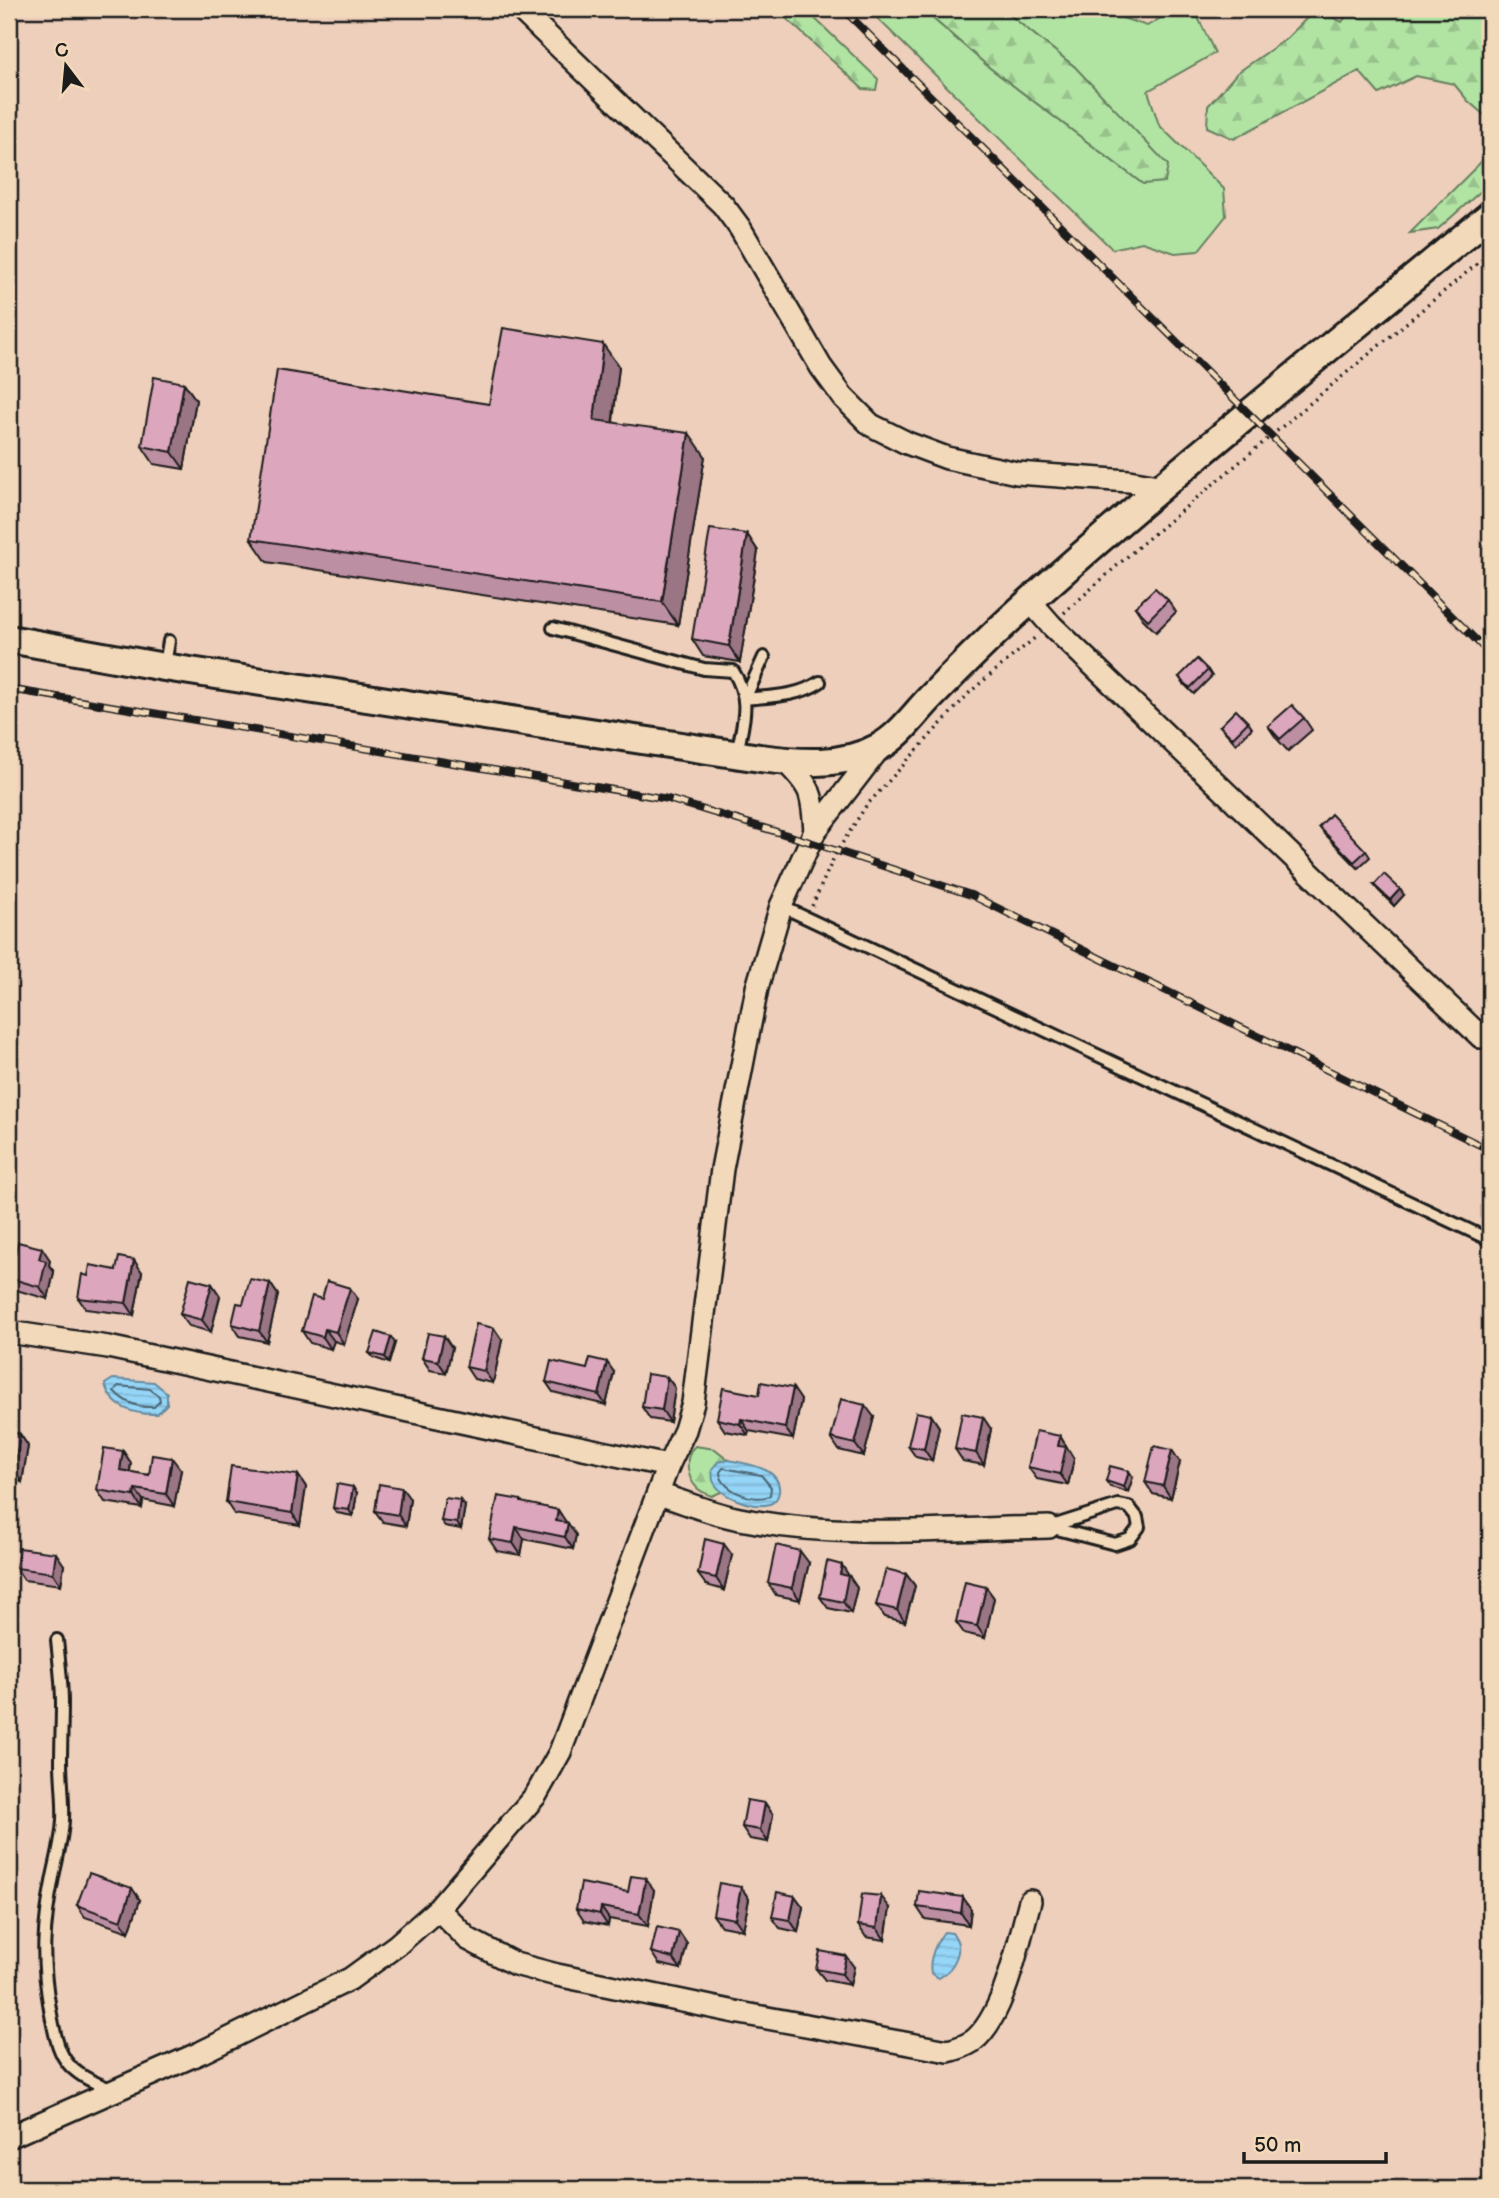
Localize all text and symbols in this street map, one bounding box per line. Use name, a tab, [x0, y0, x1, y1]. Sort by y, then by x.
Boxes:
north arrow	[32, 32, 102, 102]
text: С	[52, 38, 71, 64]
scale bar	[1244, 2121, 1385, 2165]
text: 50 m	[1254, 2133, 1301, 2158]

